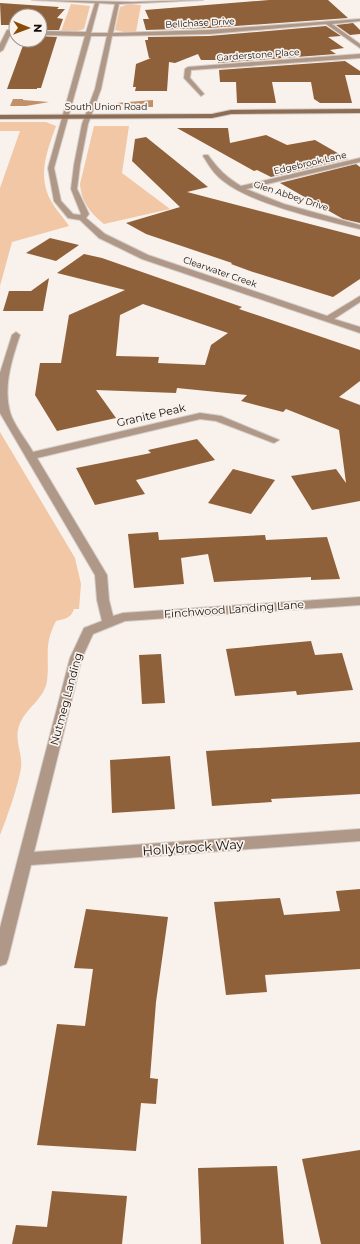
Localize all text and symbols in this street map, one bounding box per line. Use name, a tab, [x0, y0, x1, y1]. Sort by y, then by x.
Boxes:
north arrow	[8, 8, 48, 48]
street label: Bellchase Drive	[165, 15, 235, 30]
text: N	[31, 24, 45, 33]
street label: Garderstone Place	[216, 46, 300, 63]
street label: South Union Road	[65, 101, 147, 112]
street label: Edgebrook Lane	[272, 149, 348, 176]
street label: Glen Abbey Drive	[252, 178, 331, 213]
street label: Clearwater Creek	[182, 254, 259, 289]
street label: Granite Peak	[115, 400, 187, 430]
street label: Finchwood Landing Lane	[164, 597, 305, 621]
street label: Nutmeg Landing	[47, 651, 85, 747]
street label: Hollybrock Way	[142, 835, 245, 859]

